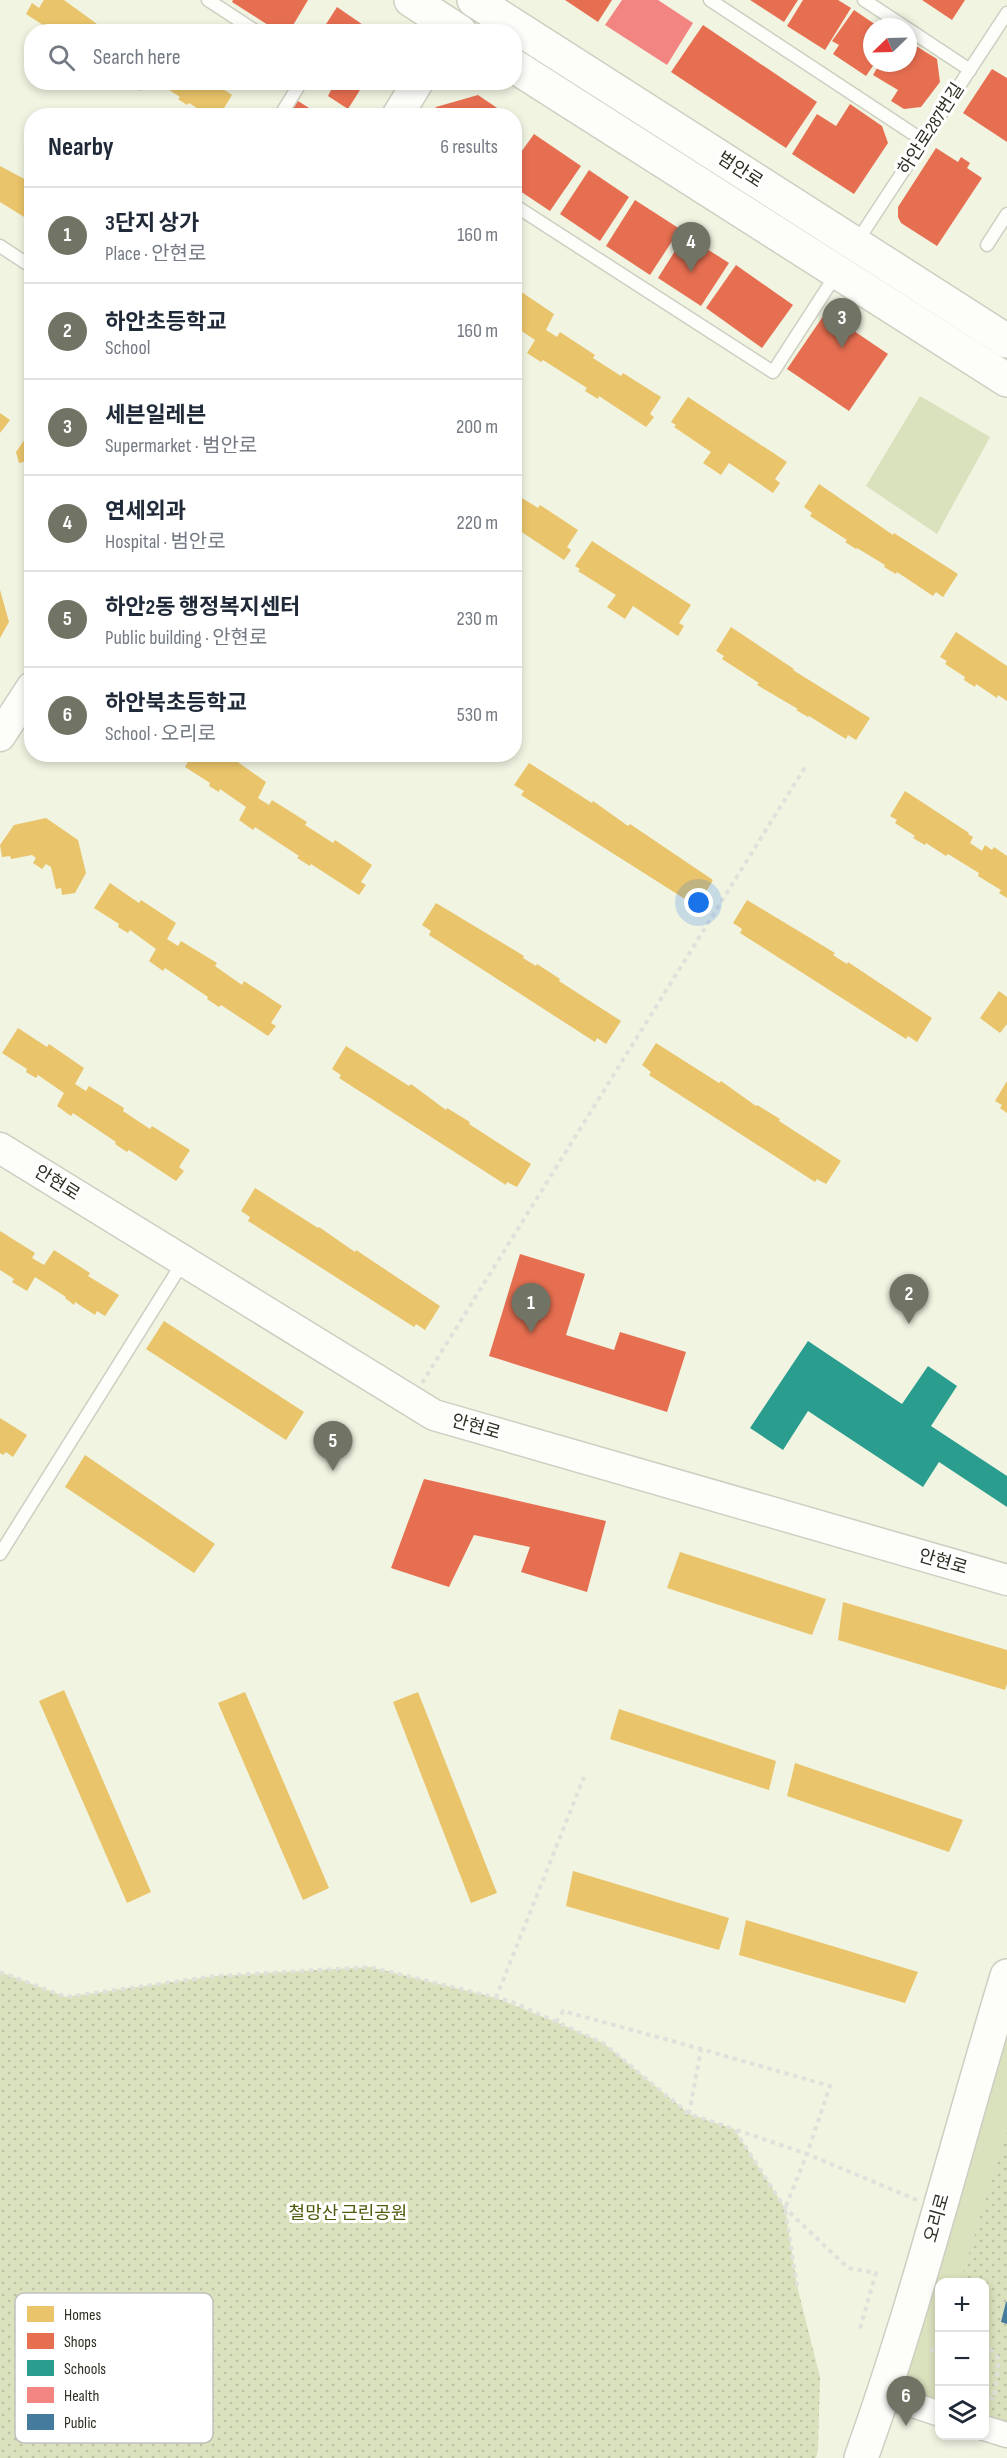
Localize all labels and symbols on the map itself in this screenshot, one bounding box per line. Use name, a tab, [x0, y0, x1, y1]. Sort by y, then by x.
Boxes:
north arrow	[863, 18, 917, 72]
street label: 하안로287번길	[894, 79, 968, 179]
street label: 범안로	[713, 148, 767, 192]
pin: 4	[672, 222, 710, 272]
pin: 3	[822, 298, 862, 348]
your location	[684, 888, 713, 917]
street label: 안현로	[30, 1161, 84, 1205]
pin: 2	[890, 1274, 928, 1324]
pin: 1	[512, 1284, 550, 1333]
street label: 안현로	[449, 1410, 503, 1444]
pin: 5	[314, 1422, 352, 1471]
street label: 안현로	[916, 1545, 970, 1579]
street label: 오리로	[920, 2191, 954, 2245]
park label: 철망산 근린공원	[289, 2203, 407, 2224]
legend	[15, 2293, 213, 2443]
text: Homes	[64, 2306, 101, 2325]
text: Shops	[64, 2333, 97, 2352]
text: Schools	[64, 2360, 106, 2379]
pin: 6	[886, 2376, 926, 2426]
text: Health	[64, 2387, 99, 2406]
text: Public	[64, 2414, 97, 2433]

